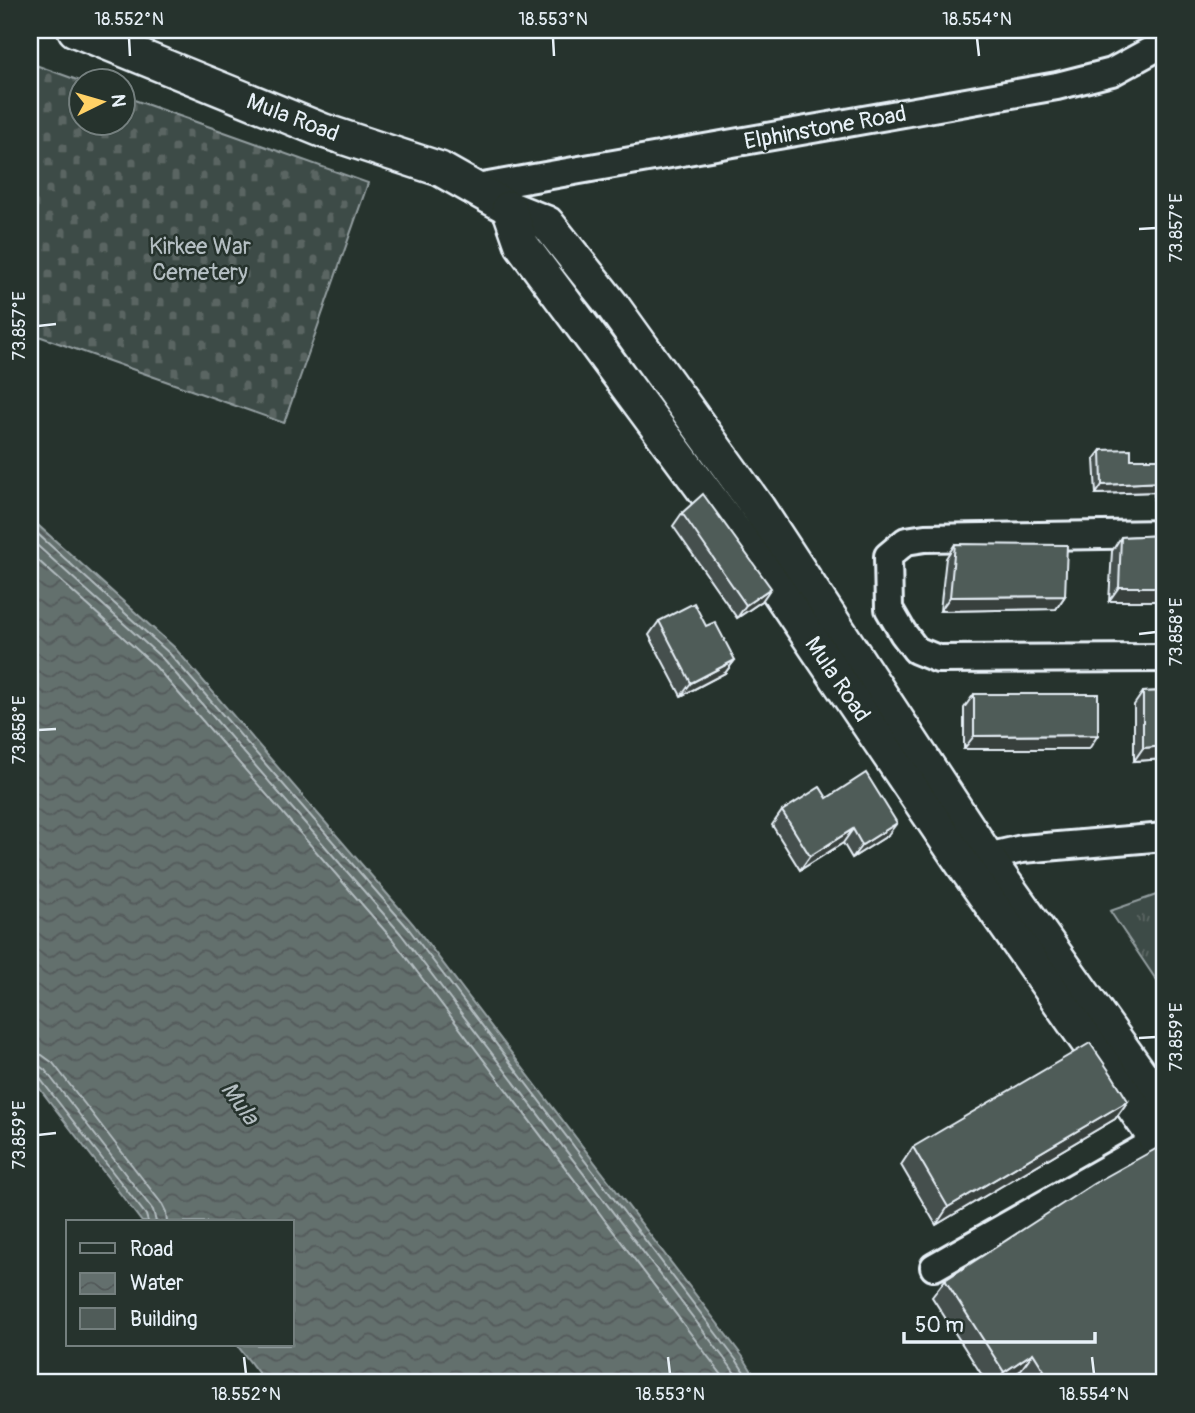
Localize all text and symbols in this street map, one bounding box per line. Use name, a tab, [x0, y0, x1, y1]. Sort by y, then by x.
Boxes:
text: 18.552°N	[94, 8, 164, 31]
text: 18.553°N	[518, 8, 588, 31]
text: 18.554°N	[942, 8, 1012, 31]
north arrow	[66, 66, 136, 136]
street label: Mula Road	[242, 87, 343, 148]
text: N	[105, 93, 130, 108]
street label: Elphinstone Road	[742, 99, 909, 156]
text: 73.857°E	[1165, 193, 1188, 263]
park label: Kirkee War Cemetery	[149, 232, 251, 287]
text: 73.857°E	[8, 291, 31, 361]
text: 73.858°E	[1165, 598, 1188, 666]
street label: Mula Road	[798, 631, 877, 728]
text: 73.858°E	[8, 696, 31, 764]
text: 73.859°E	[1165, 1003, 1188, 1071]
water label: Mula	[214, 1076, 266, 1132]
text: 73.859°E	[8, 1101, 31, 1169]
legend	[66, 1220, 294, 1346]
text: Road	[130, 1236, 174, 1263]
text: Water	[130, 1270, 184, 1297]
scale bar	[904, 1301, 1095, 1345]
text: Building	[130, 1306, 197, 1333]
text: 50 m	[915, 1312, 964, 1339]
text: 18.552°N	[211, 1383, 281, 1406]
text: 18.553°N	[635, 1383, 705, 1406]
text: 18.554°N	[1059, 1383, 1129, 1406]

